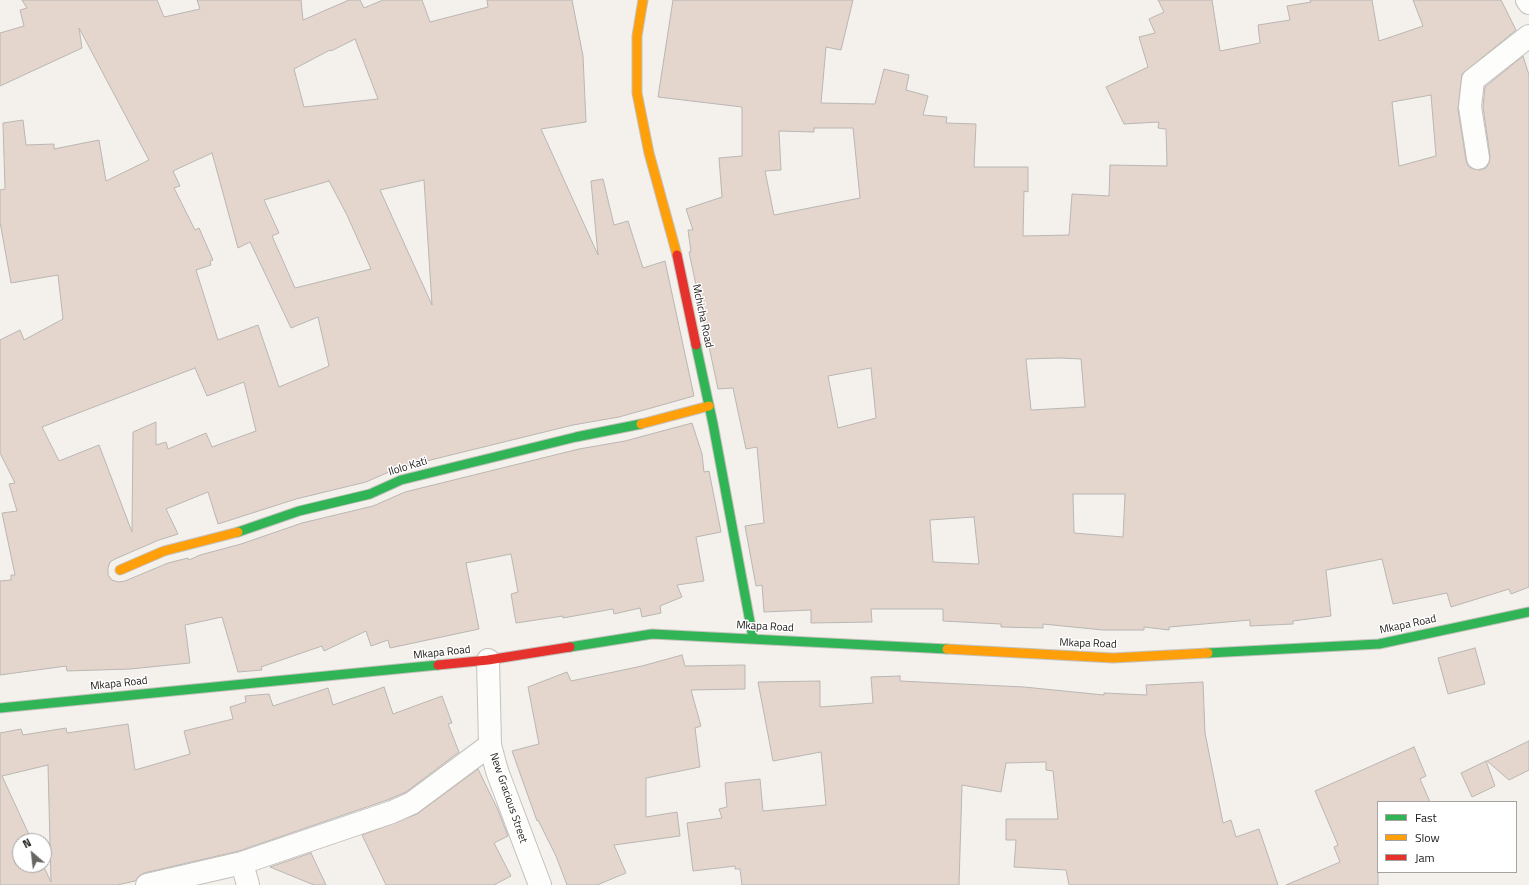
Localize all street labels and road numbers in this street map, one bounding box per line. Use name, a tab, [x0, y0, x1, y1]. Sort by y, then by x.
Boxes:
street label: Mchicha Road	[689, 283, 715, 349]
street label: Ilolo Kati	[387, 455, 429, 479]
street label: Mkapa Road	[1378, 613, 1438, 637]
street label: Mkapa Road	[736, 619, 794, 635]
street label: Mkapa Road	[1059, 636, 1117, 652]
street label: Mkapa Road	[413, 643, 471, 663]
street label: Mkapa Road	[90, 674, 148, 694]
street label: New Gracious Street	[486, 751, 530, 845]

